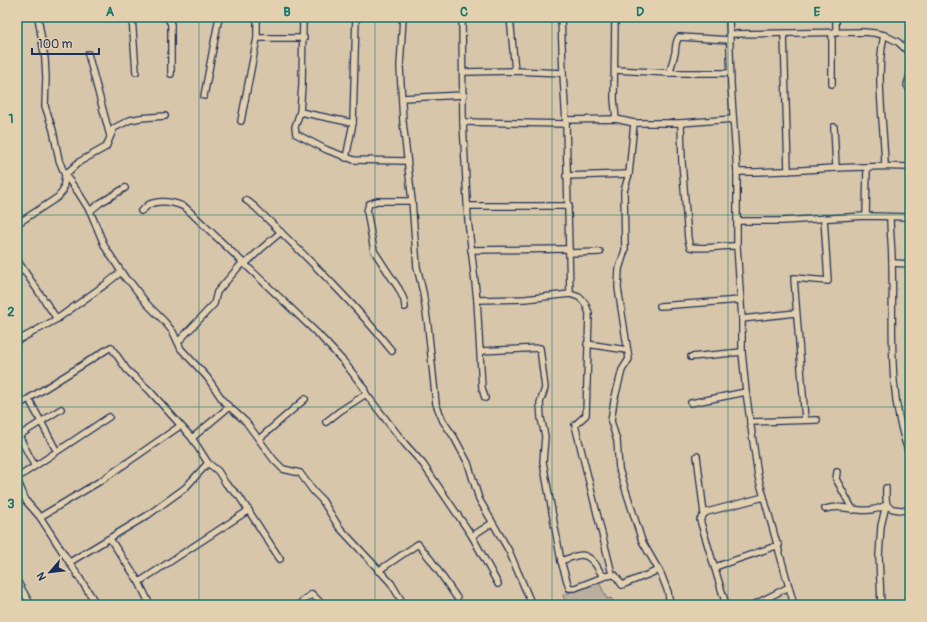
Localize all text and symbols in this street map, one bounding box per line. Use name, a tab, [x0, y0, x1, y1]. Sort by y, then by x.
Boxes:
text: A	[106, 4, 115, 20]
text: B	[283, 4, 291, 20]
text: C	[460, 4, 468, 20]
text: D	[636, 4, 644, 20]
text: E	[814, 4, 821, 20]
scale bar	[32, 30, 99, 56]
text: 100 m	[38, 37, 73, 52]
text: 1	[8, 111, 14, 127]
text: 2	[7, 304, 15, 320]
text: 3	[7, 496, 15, 512]
north arrow	[30, 552, 70, 592]
text: N	[34, 570, 49, 583]

